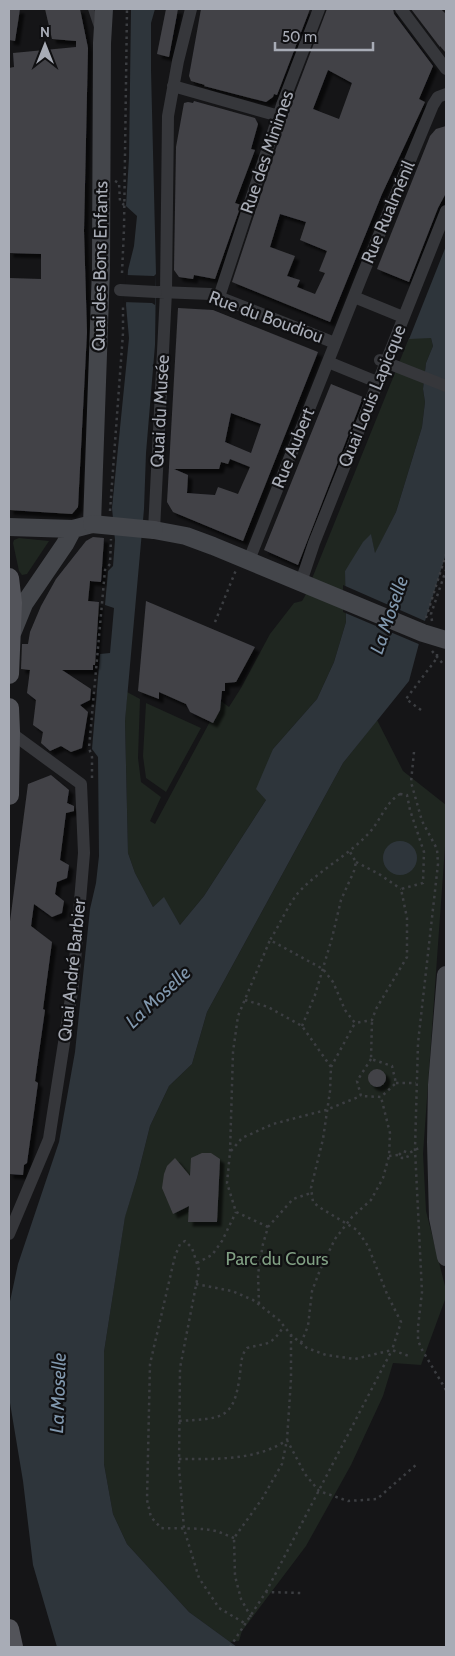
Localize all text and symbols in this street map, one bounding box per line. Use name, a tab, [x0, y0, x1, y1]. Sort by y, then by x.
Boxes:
north arrow	[20, 20, 70, 70]
scale bar	[275, 20, 372, 52]
text: N	[40, 23, 50, 41]
text: 50 m	[282, 28, 317, 46]
street label: Rue des Minimes	[236, 88, 298, 216]
street label: Rue Rualménil	[356, 157, 420, 267]
street label: Quai des Bons Enfants	[88, 181, 112, 351]
street label: Rue du Boudiou	[206, 286, 326, 348]
street label: Quai Louis Lapicque	[333, 322, 411, 470]
street label: Quai du Musée	[146, 354, 174, 468]
street label: Rue Aubert	[267, 405, 319, 491]
water label: La Moselle	[365, 573, 413, 657]
street label: Quai André Barbier	[54, 897, 90, 1042]
water label: La Moselle	[121, 961, 195, 1033]
park label: Parc du Cours	[225, 1248, 329, 1270]
water label: La Moselle	[45, 1352, 71, 1434]

